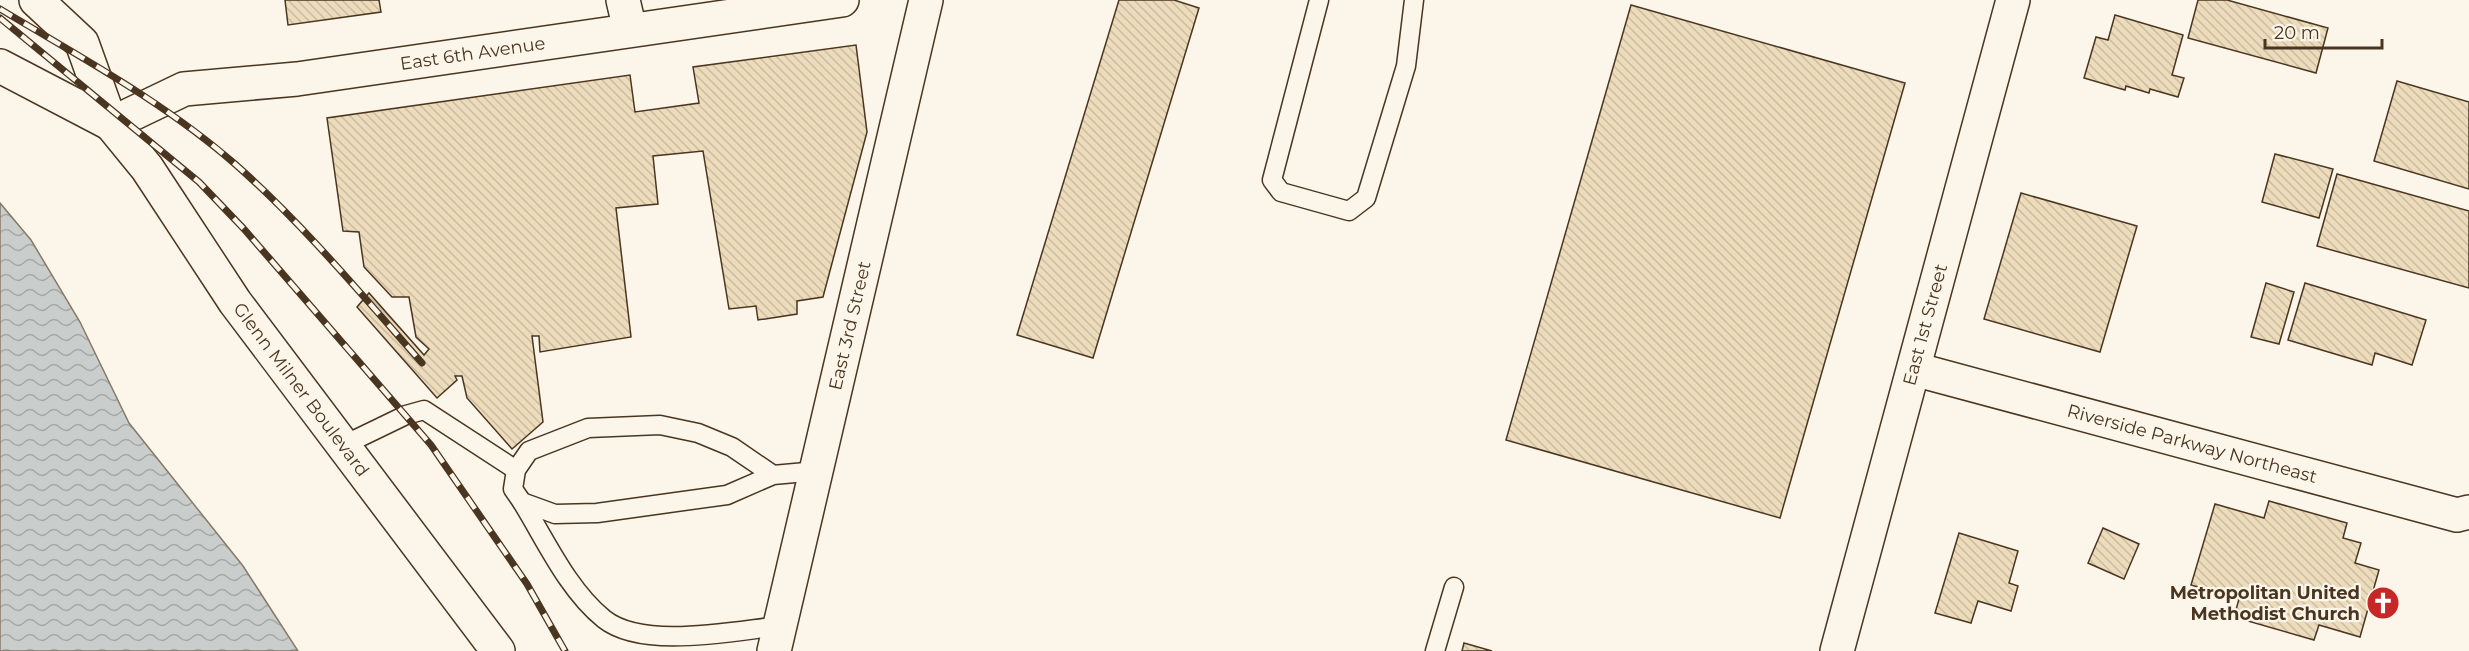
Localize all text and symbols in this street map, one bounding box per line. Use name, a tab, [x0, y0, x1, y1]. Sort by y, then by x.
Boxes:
scale bar	[2265, 12, 2382, 50]
text: 20 m	[2274, 22, 2320, 44]
street label: East 6th Avenue	[399, 32, 547, 75]
street label: East 3rd Street	[824, 259, 876, 392]
street label: East 1st Street	[1898, 261, 1952, 388]
street label: Glenn Milner Boulevard	[228, 298, 374, 481]
street label: Riverside Parkway Northeast	[2065, 400, 2320, 488]
place label: Metropolitan United Methodist Church	[2170, 582, 2360, 625]
church icon: Metropolitan United Methodist Church	[2365, 585, 2401, 621]

